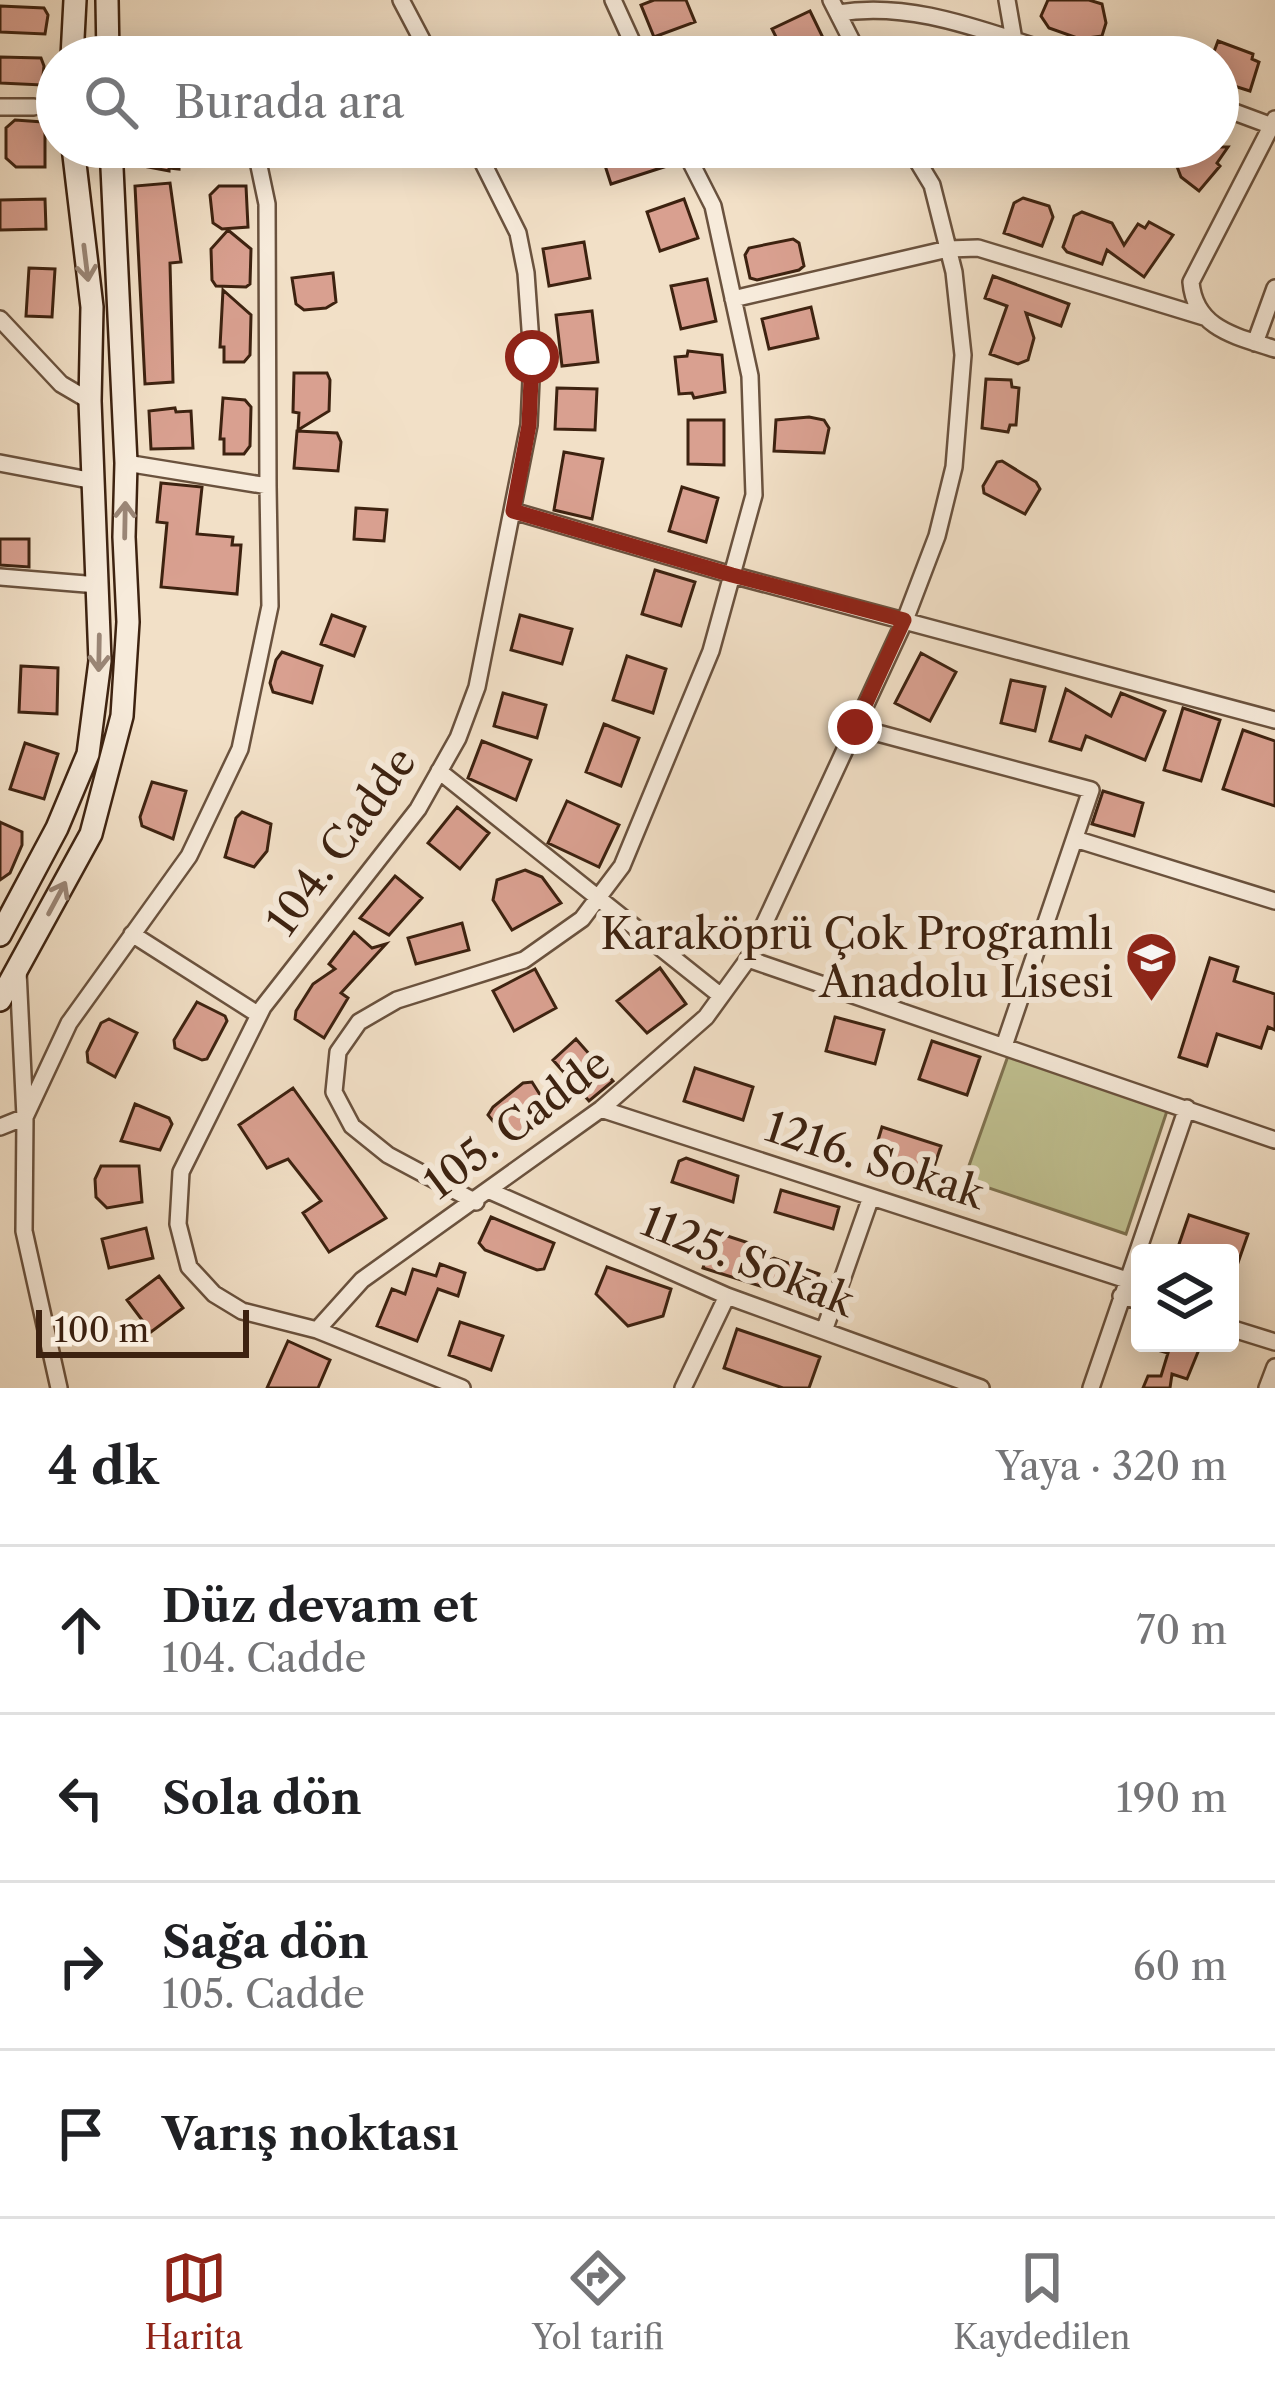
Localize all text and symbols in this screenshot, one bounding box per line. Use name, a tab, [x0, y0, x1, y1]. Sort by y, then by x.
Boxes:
search box	[36, 36, 1239, 168]
icon: search	[78, 69, 144, 135]
text: Burada ara	[174, 74, 404, 130]
one-way arrow	[76, 243, 98, 282]
route start	[505, 330, 559, 384]
one-way arrow	[114, 501, 136, 540]
one-way arrow	[87, 633, 110, 672]
route end	[828, 700, 882, 754]
street label: 104. Cadde	[255, 737, 427, 945]
one-way arrow	[46, 881, 69, 916]
place label: Karaköprü Çok Programlı Anadolu Lisesi	[601, 908, 1113, 1008]
school or university icon: Karaköprü Çok Programlı Anadolu Lisesi	[1124, 930, 1180, 1004]
street label: 105. Cadde	[414, 1036, 620, 1210]
street label: 1216. Sokak	[759, 1100, 993, 1220]
street label: 1125. Sokak	[634, 1195, 864, 1328]
map controls	[1131, 1244, 1239, 1352]
button: layers	[1131, 1244, 1239, 1352]
scale bar	[36, 1304, 249, 1357]
text: 100 m	[54, 1310, 149, 1351]
text: 4 dk	[48, 1435, 159, 1497]
text: Yaya · 320 m	[996, 1442, 1227, 1490]
text: Düz devam et	[162, 1578, 478, 1634]
icon: ahead	[48, 1597, 114, 1663]
text: 70 m	[1136, 1606, 1227, 1654]
text: 104. Cadde	[162, 1634, 366, 1682]
icon: left	[48, 1765, 114, 1831]
text: Sola dön	[162, 1770, 362, 1826]
text: 190 m	[1116, 1774, 1227, 1822]
text: Sağa dön	[162, 1914, 369, 1970]
icon: right	[48, 1933, 114, 1999]
text: 60 m	[1133, 1942, 1227, 1990]
text: 105. Cadde	[162, 1970, 365, 2018]
icon: arrive	[48, 2101, 114, 2167]
text: Varış noktası	[162, 2106, 459, 2162]
tab: Harita	[144, 2245, 243, 2358]
tab: Yol tarifi	[532, 2245, 664, 2358]
tab: Kaydedilen	[953, 2245, 1131, 2358]

